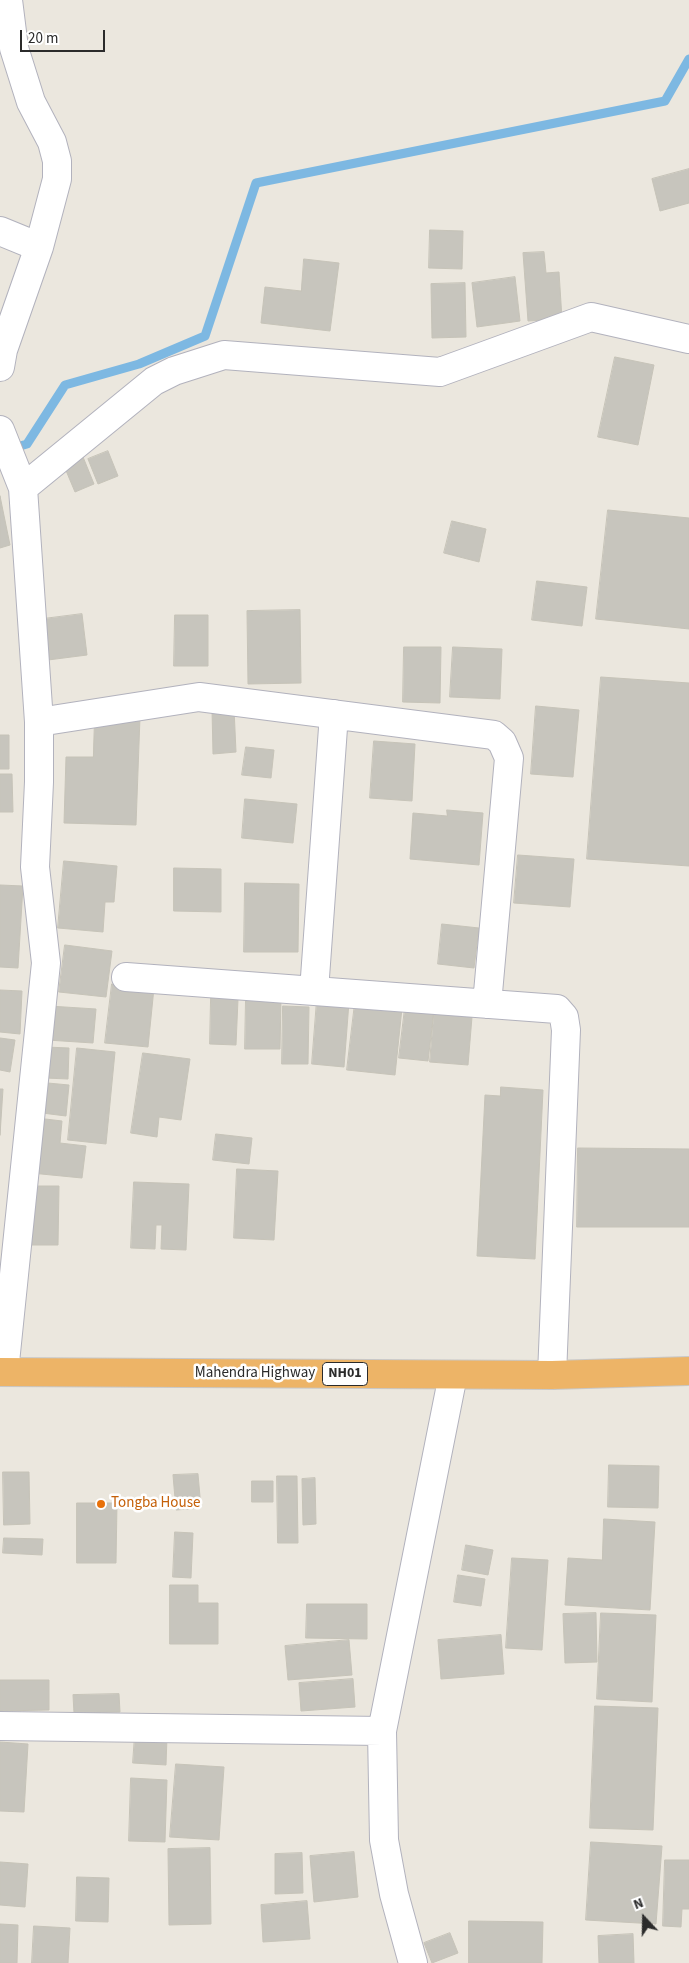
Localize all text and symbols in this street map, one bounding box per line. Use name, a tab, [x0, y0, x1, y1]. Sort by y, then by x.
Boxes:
scale bar	[22, 20, 108, 52]
text: 20 m	[28, 28, 58, 49]
road number: NH01	[322, 1362, 368, 1386]
street label: Mahendra Highway	[195, 1365, 315, 1383]
place label: Tongba House	[111, 1495, 200, 1513]
marker: Tongba House	[95, 1498, 107, 1510]
north arrow	[619, 1893, 669, 1943]
text: N	[631, 1893, 647, 1915]

